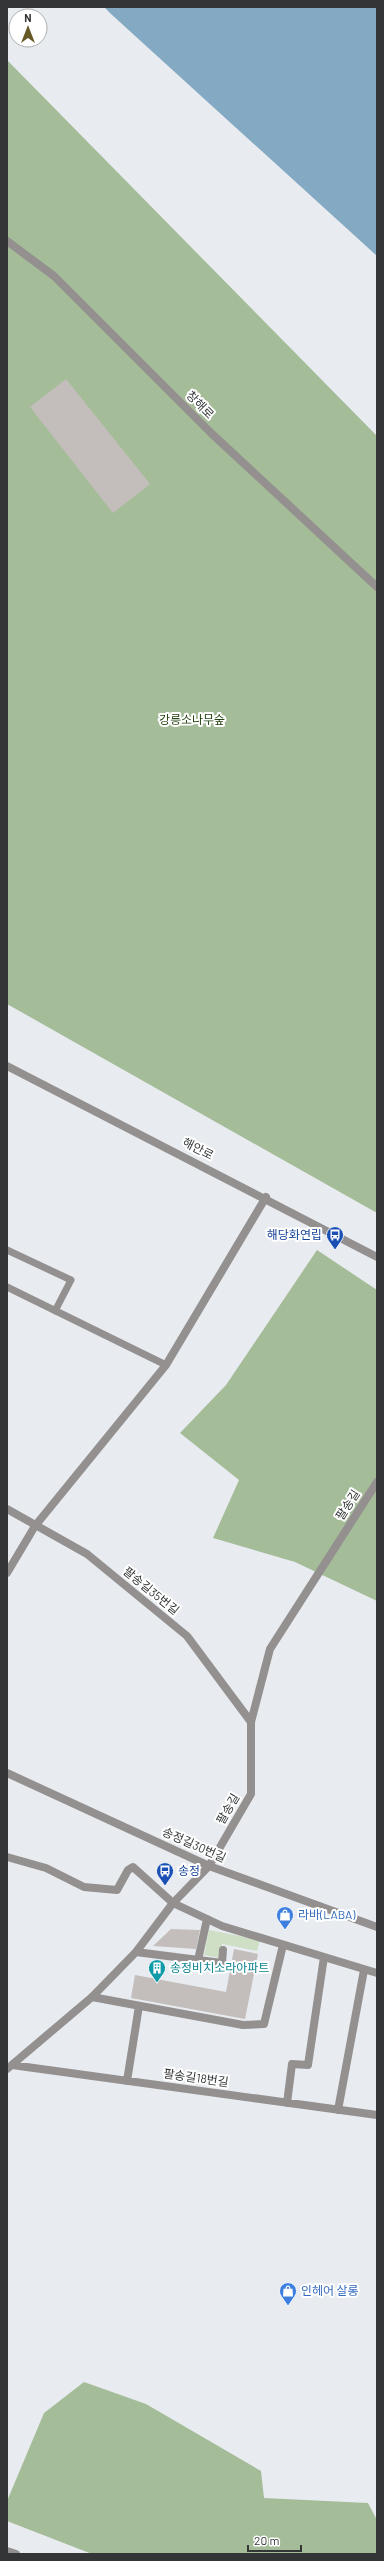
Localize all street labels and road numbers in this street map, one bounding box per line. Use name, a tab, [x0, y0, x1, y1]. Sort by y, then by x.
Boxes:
street label: 창해로	[184, 388, 217, 421]
street label: 해안로	[181, 1134, 216, 1162]
street label: 팔송길	[332, 1487, 362, 1522]
street label: 팔송길35번길	[121, 1564, 182, 1617]
street label: 팔송길	[213, 1791, 241, 1826]
street label: 송정길30번길	[160, 1824, 228, 1864]
street label: 팔송길18번길	[163, 2066, 230, 2089]

